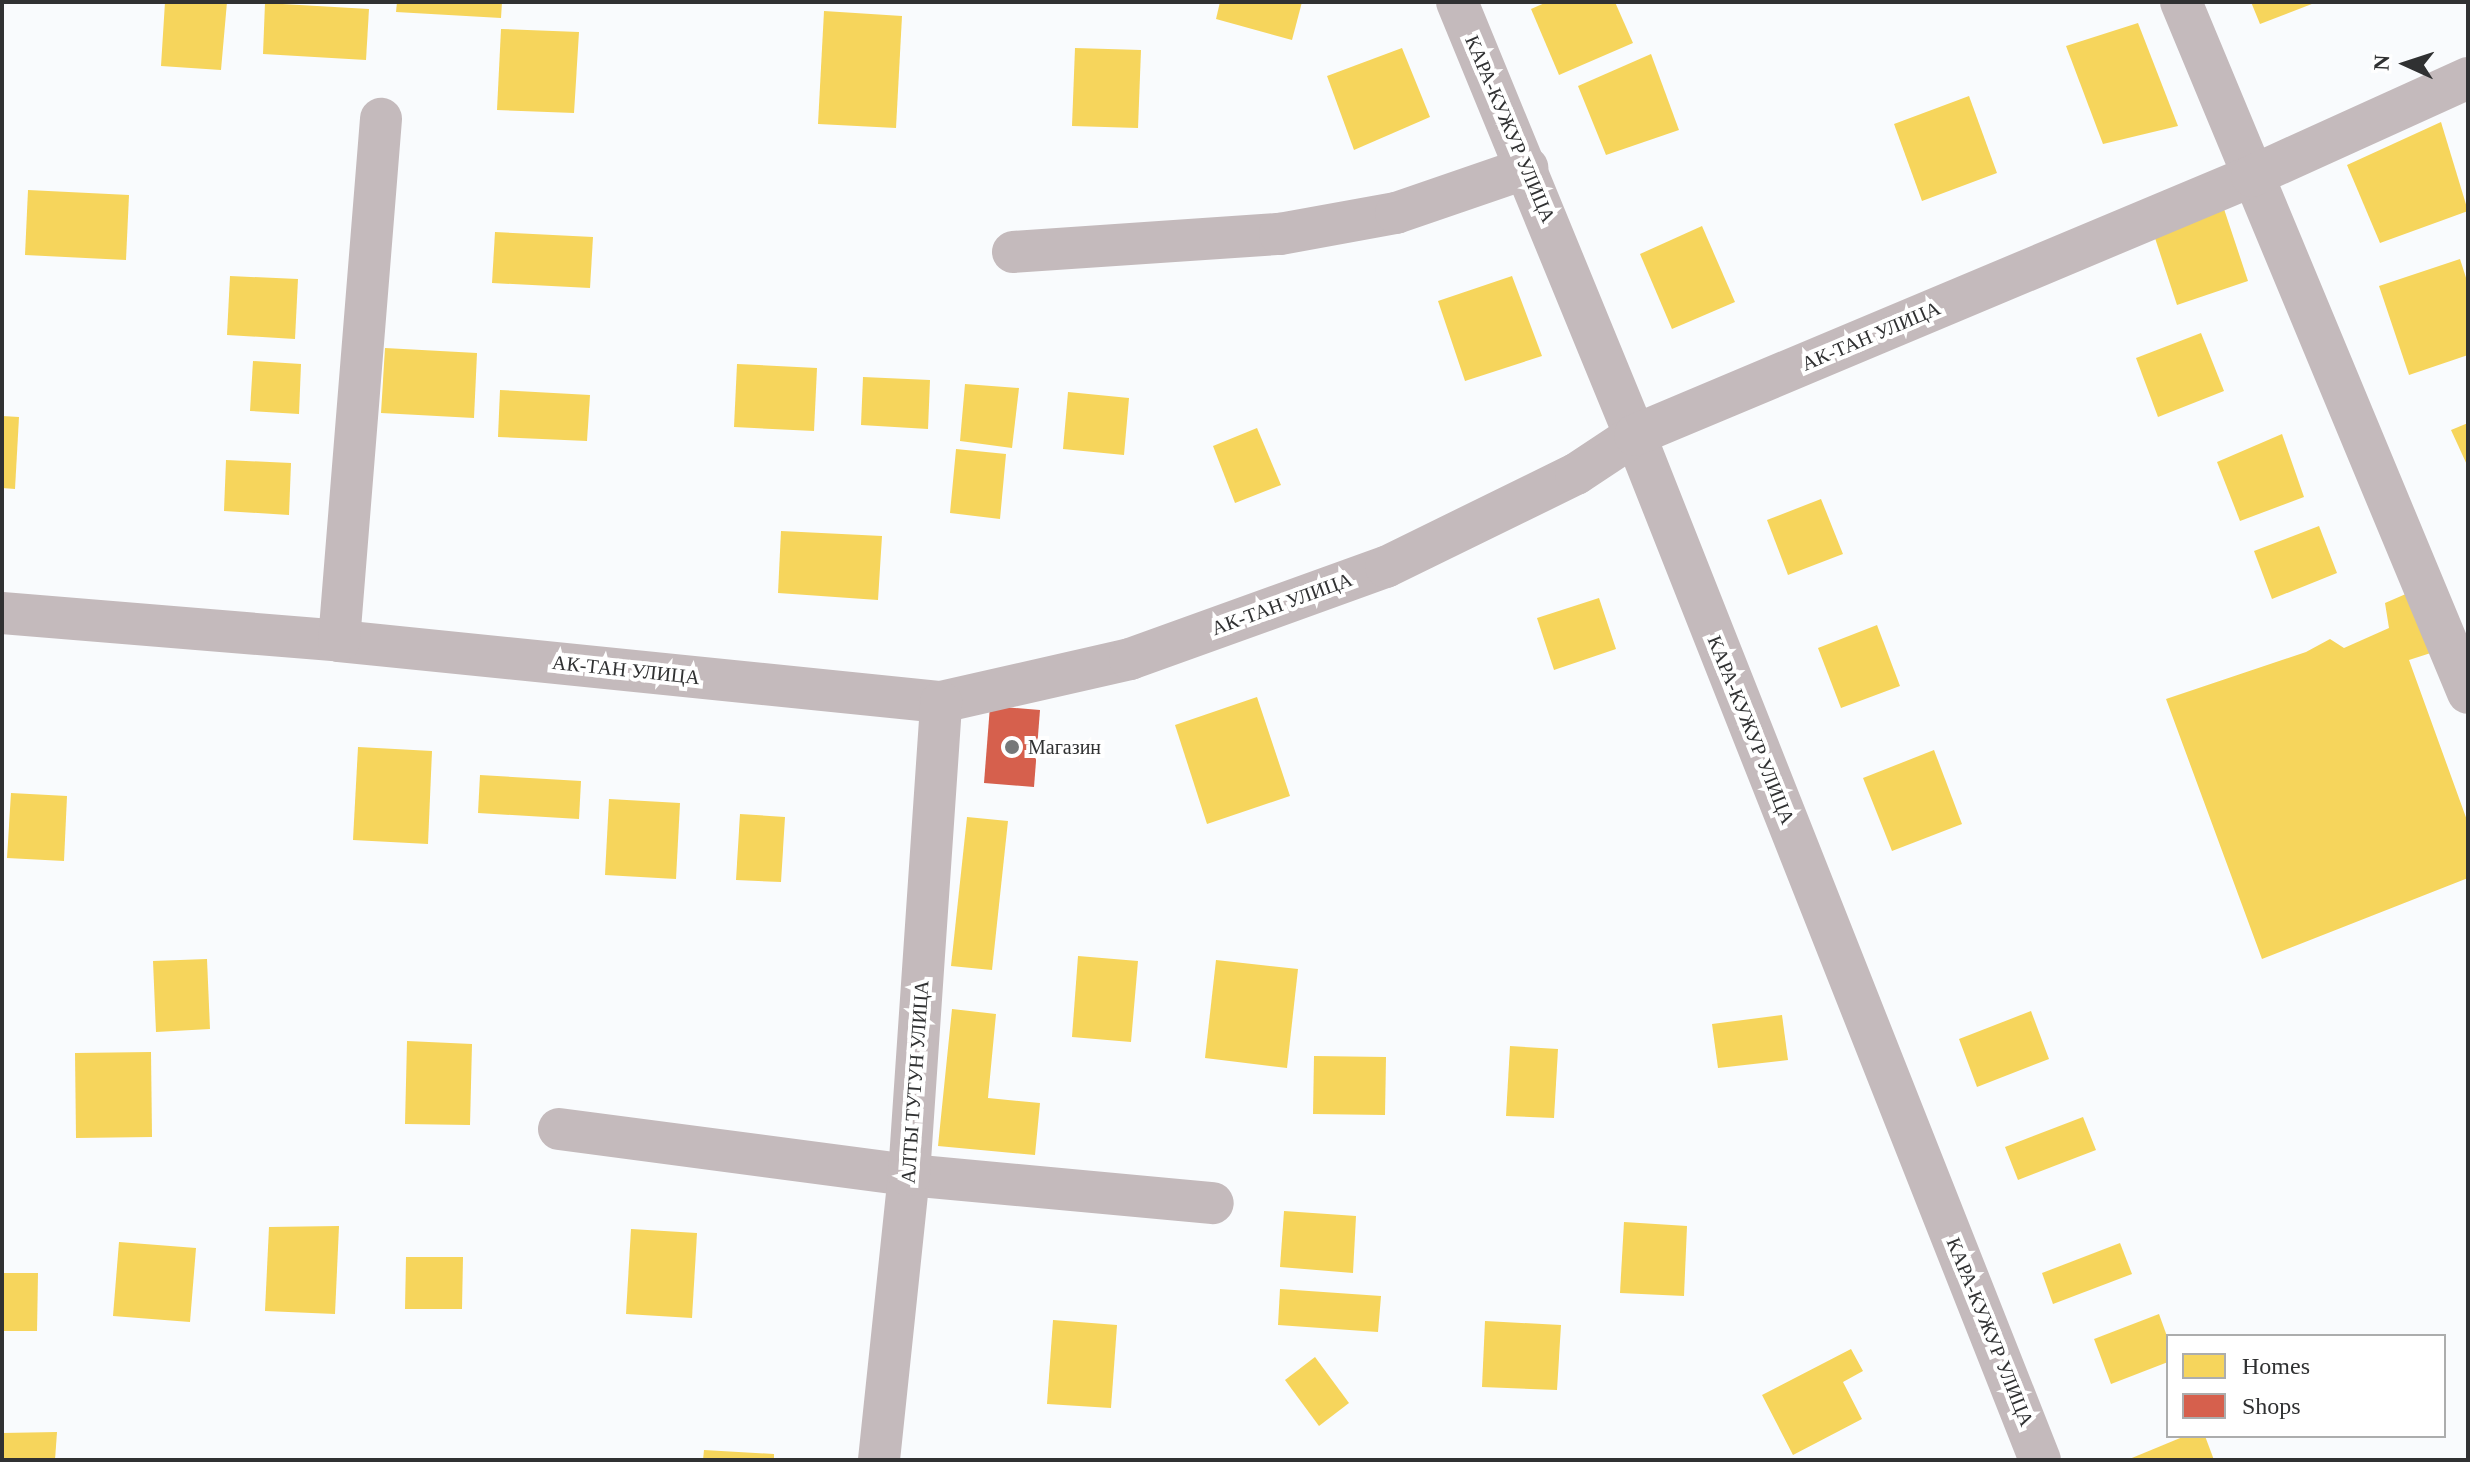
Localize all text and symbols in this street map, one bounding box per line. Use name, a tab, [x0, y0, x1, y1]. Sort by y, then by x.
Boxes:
north arrow	[2366, 24, 2446, 104]
street label: КАРА-КУЖУР УЛИЦА	[1460, 32, 1560, 226]
text: N	[2369, 54, 2394, 71]
street label: АК-ТАН УЛИЦА	[1798, 296, 1944, 376]
street label: АК-ТАН УЛИЦА	[1208, 567, 1356, 641]
street label: КАРА-КУЖУР УЛИЦА	[1702, 632, 1800, 828]
street label: АК-ТАН УЛИЦА	[551, 650, 701, 690]
place label: Магазин	[1028, 735, 1101, 759]
marker: Магазин	[1003, 738, 1021, 756]
street label: АЛТЫ ТУТУН УЛИЦА	[896, 980, 934, 1184]
street label: КАРА-КУЖУР УЛИЦА	[1941, 1234, 2039, 1430]
legend	[2166, 1334, 2446, 1438]
text: Homes	[2242, 1353, 2310, 1379]
text: Shops	[2242, 1393, 2301, 1419]

